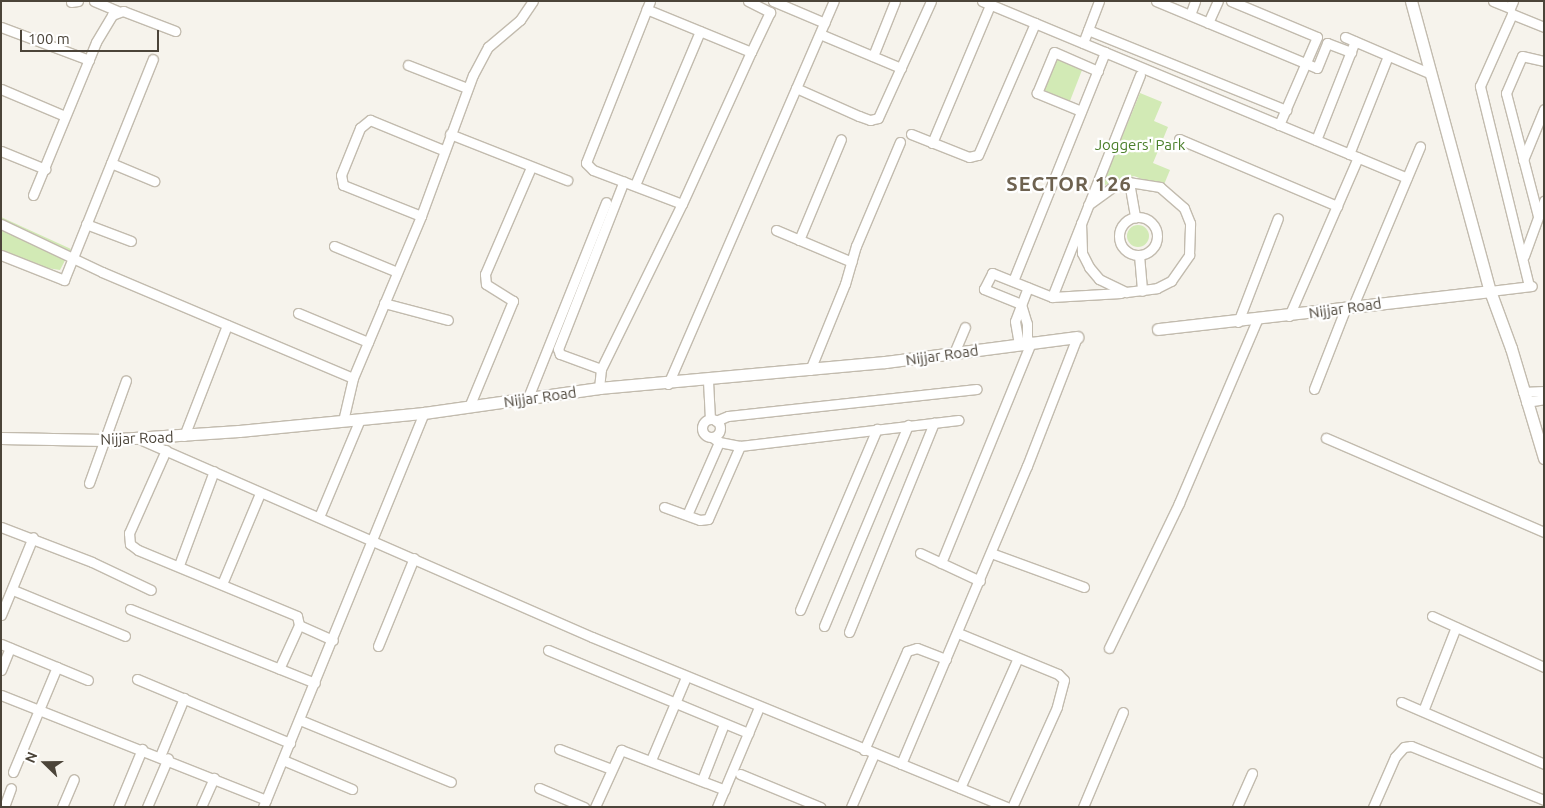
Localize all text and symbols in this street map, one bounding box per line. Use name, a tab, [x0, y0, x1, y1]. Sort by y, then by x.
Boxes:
scale bar	[22, 20, 161, 52]
text: 100 m	[28, 30, 70, 47]
park label: Joggers' Park	[1095, 136, 1185, 154]
district label: SECTOR 126	[1005, 171, 1133, 195]
street label: Nijjar Road	[1307, 294, 1383, 322]
street label: Nijjar Road	[904, 341, 980, 369]
street label: Nijjar Road	[502, 383, 578, 411]
street label: Nijjar Road	[100, 428, 174, 448]
north arrow	[20, 738, 70, 788]
text: N	[22, 750, 40, 765]

